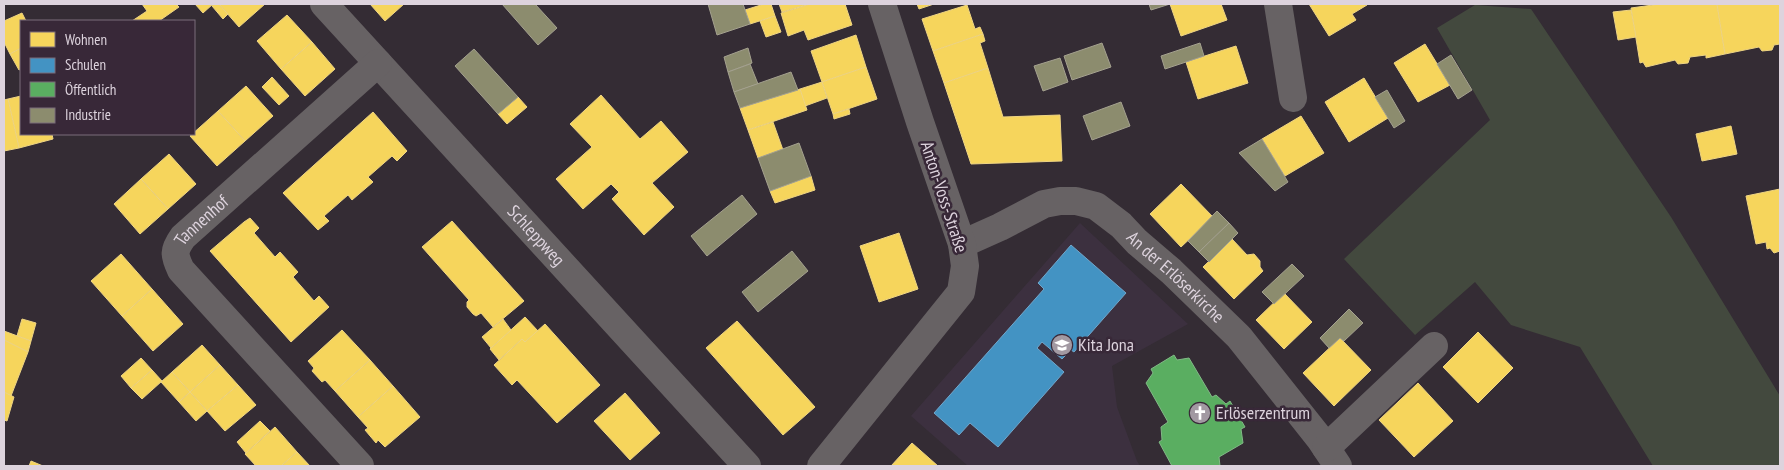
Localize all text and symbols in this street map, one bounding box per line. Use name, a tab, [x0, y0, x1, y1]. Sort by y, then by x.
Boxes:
legend	[20, 20, 195, 135]
text: Wohnen	[65, 30, 107, 49]
text: Schulen	[65, 55, 106, 74]
text: Öffentlich	[65, 80, 116, 99]
text: Industrie	[65, 105, 111, 124]
street label: Anton-Voss-Straße	[916, 138, 973, 255]
street label: Tannenhof	[169, 189, 234, 250]
street label: Schleppweg	[503, 200, 570, 271]
street label: An der Erlöserkirche	[1122, 226, 1230, 328]
school or university icon: Kita Jona	[1050, 333, 1074, 357]
place label: Kita Jona	[1078, 333, 1134, 356]
church icon: Erlöserzentrum	[1188, 401, 1212, 425]
place label: Erlöserzentrum	[1216, 401, 1310, 424]

